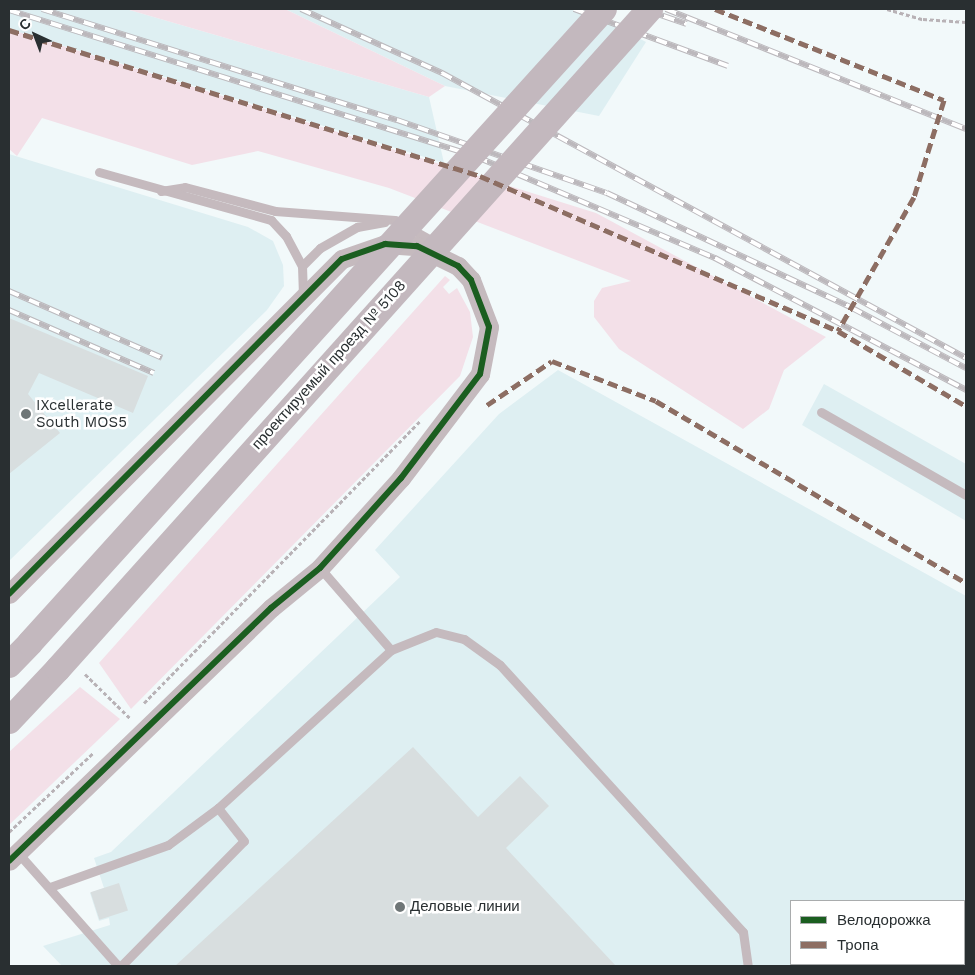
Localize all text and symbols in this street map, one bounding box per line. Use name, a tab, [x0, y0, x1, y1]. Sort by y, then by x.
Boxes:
north arrow	[10, 10, 60, 60]
text: С	[16, 15, 34, 33]
street label: проектируемый проезд № 5108	[248, 277, 410, 453]
place label: IXcellerate South MOS5	[36, 396, 127, 431]
marker: IXcellerate South MOS5	[20, 408, 32, 420]
place label: Деловые линии	[410, 898, 520, 916]
legend	[790, 900, 965, 965]
marker: Деловые линии	[394, 901, 406, 913]
text: Велодорожка	[837, 911, 931, 929]
text: Тропа	[837, 936, 878, 954]

